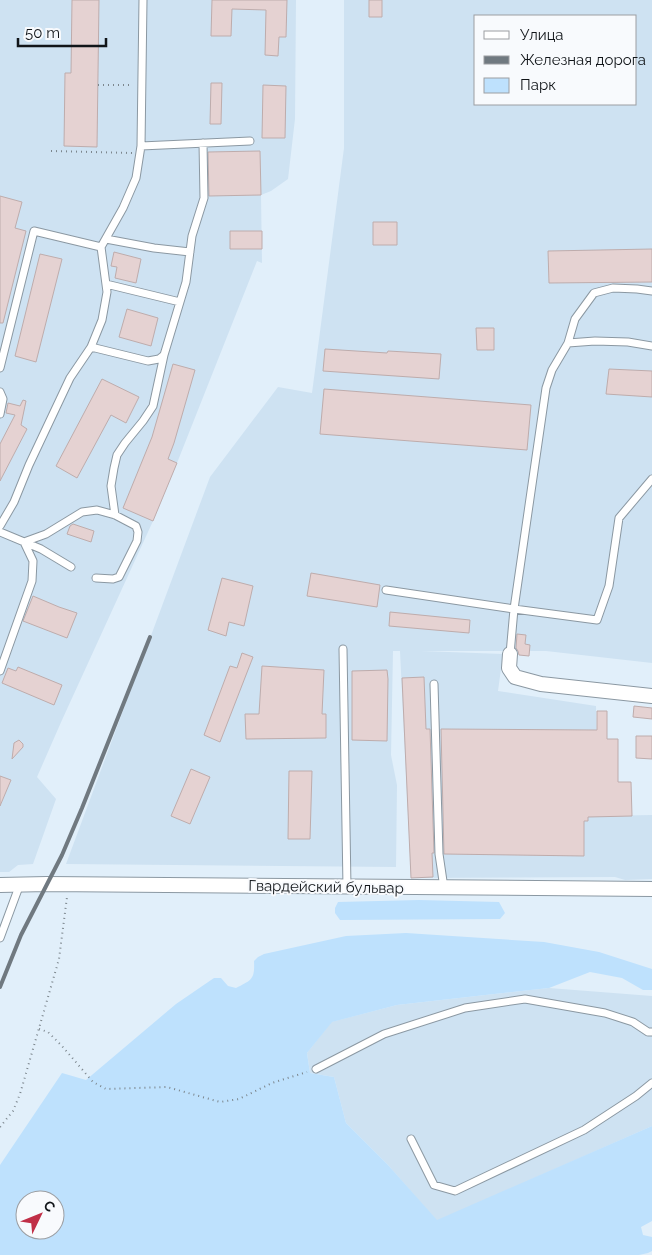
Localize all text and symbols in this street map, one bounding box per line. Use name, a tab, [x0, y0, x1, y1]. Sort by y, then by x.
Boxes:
scale bar	[18, 15, 105, 47]
legend	[474, 15, 637, 105]
text: 50 m	[25, 24, 60, 42]
text: Улица	[520, 26, 564, 44]
text: Железная дорога	[520, 51, 646, 69]
text: Парк	[520, 76, 556, 94]
street label: Гвардейский бульвар	[248, 877, 404, 897]
north arrow	[15, 1190, 65, 1240]
text: С	[40, 1197, 59, 1215]

